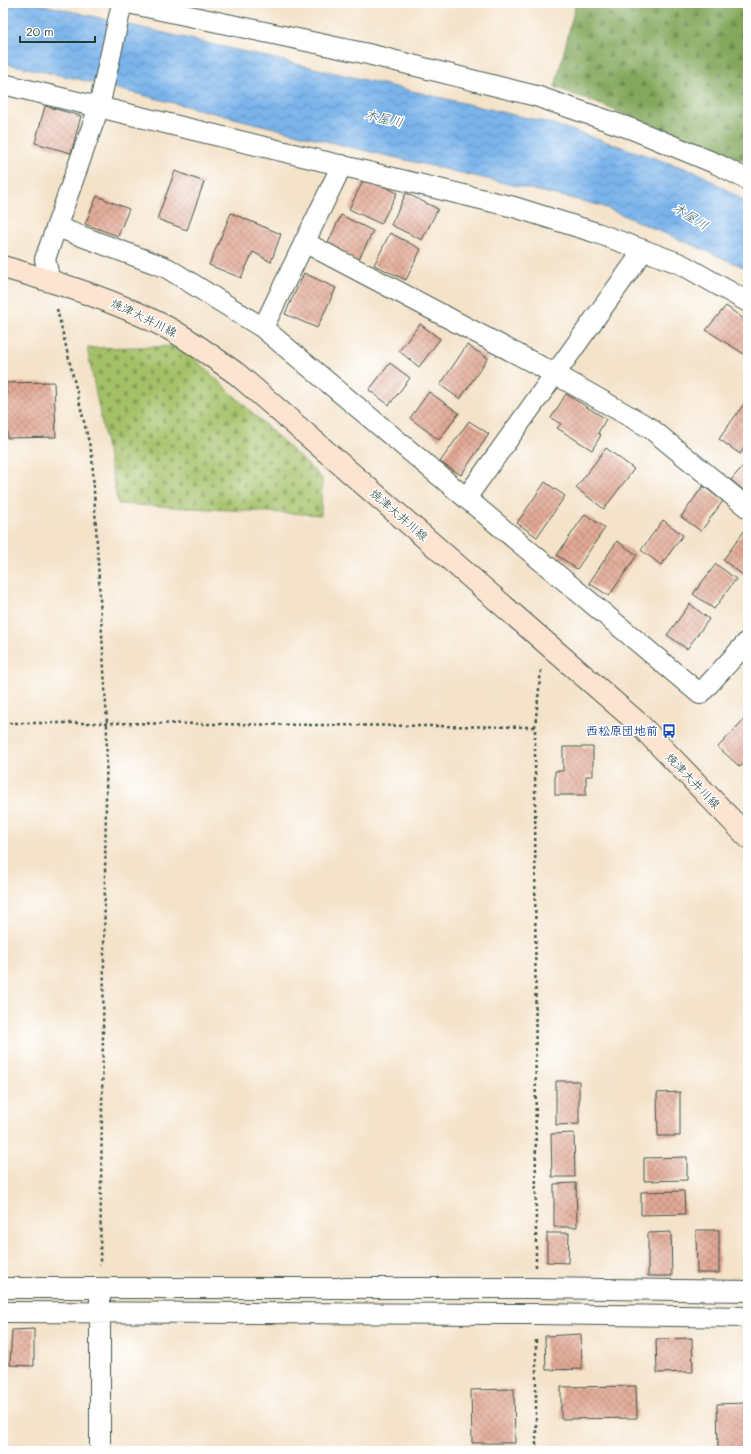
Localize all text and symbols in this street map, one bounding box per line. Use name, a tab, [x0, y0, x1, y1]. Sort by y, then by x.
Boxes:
scale bar	[20, 18, 95, 44]
text: 20 m	[26, 23, 54, 39]
water label: 木屋川	[363, 105, 405, 130]
water label: 木屋川	[670, 198, 712, 233]
street label: 焼津大井川線	[109, 294, 180, 340]
street label: 焼津大井川線	[367, 485, 432, 544]
place label: 西松原団地前	[586, 722, 658, 738]
bus stop icon: 西松原団地前	[661, 723, 677, 739]
street label: 焼津大井川線	[663, 749, 724, 812]

